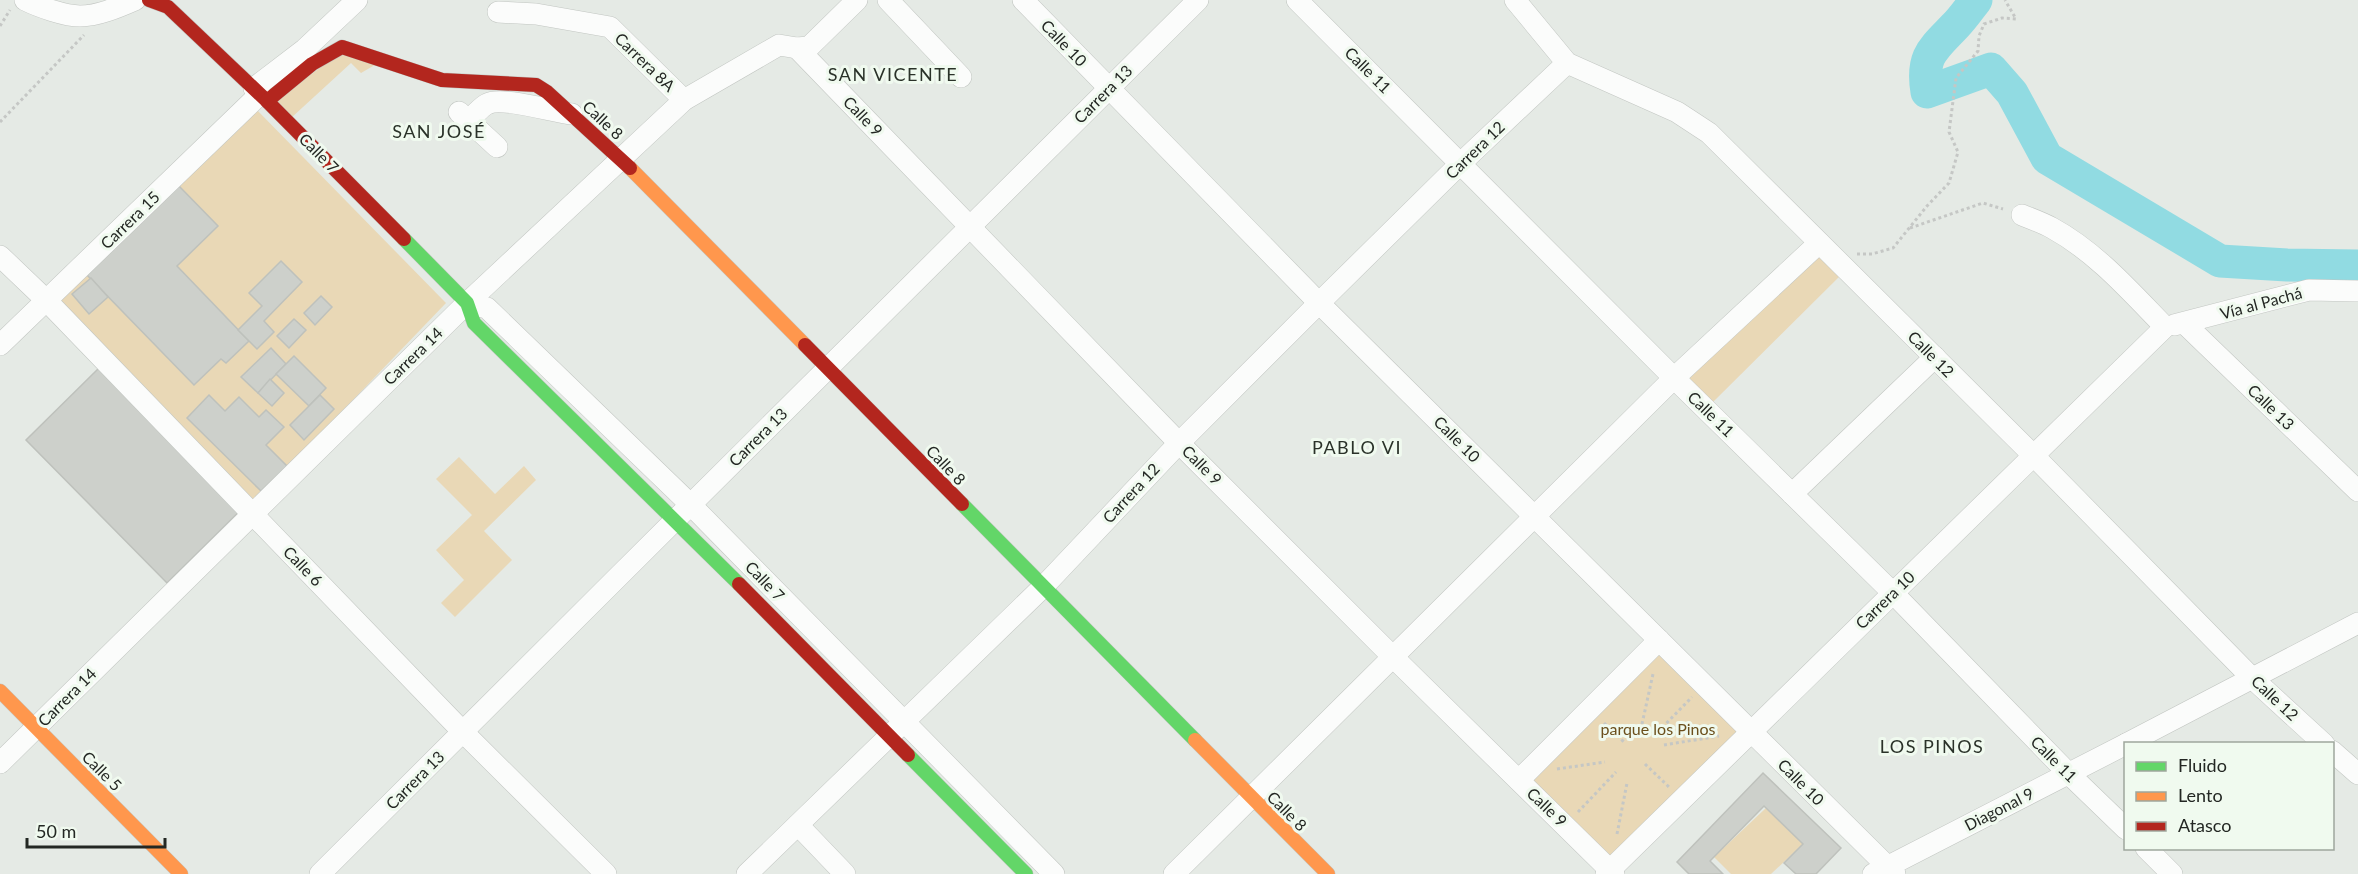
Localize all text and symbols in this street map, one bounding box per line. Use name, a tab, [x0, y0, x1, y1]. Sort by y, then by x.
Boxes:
street label: Calle 10	[1038, 15, 1091, 70]
street label: Carrera 8A	[611, 28, 679, 95]
street label: Calle 11	[1341, 43, 1395, 97]
street label: Carrera 13	[1070, 61, 1136, 127]
district label: SAN VICENTE	[828, 63, 958, 85]
street label: Calle 9	[840, 92, 887, 140]
street label: Calle 8	[579, 96, 627, 143]
street label: Carrera 12	[1441, 117, 1508, 182]
district label: SAN JOSÉ	[392, 120, 486, 142]
street label: Calle 7	[296, 129, 343, 176]
street label: Carrera 15	[96, 187, 163, 252]
street label: Vía al Pachá	[2218, 282, 2304, 323]
street label: Carrera 14	[379, 323, 446, 388]
street label: Calle 12	[1904, 327, 1958, 381]
street label: Calle 13	[2244, 380, 2299, 433]
street label: Calle 11	[1684, 387, 1739, 440]
street label: Carrera 13	[725, 404, 791, 470]
street label: Calle 10	[1430, 412, 1484, 466]
district label: PABLO VI	[1312, 436, 1402, 458]
street label: Calle 8	[923, 441, 970, 489]
street label: Calle 9	[1179, 441, 1226, 488]
street label: Carrera 12	[1098, 459, 1163, 526]
street label: Calle 6	[280, 542, 327, 590]
street label: Calle 7	[742, 557, 789, 605]
street label: Carrera 10	[1851, 567, 1918, 632]
street label: Carrera 14	[34, 664, 100, 730]
street label: Calle 12	[2248, 671, 2303, 724]
park label: parque los Pinos	[1600, 719, 1716, 738]
street label: Calle 11	[2027, 732, 2081, 786]
district label: LOS PINOS	[1880, 735, 1984, 757]
legend	[2124, 742, 2334, 850]
street label: Calle 5	[79, 747, 126, 794]
street label: Carrera 13	[382, 747, 448, 813]
text: Fluido	[2178, 754, 2227, 776]
street label: Calle 10	[1774, 755, 1828, 809]
street label: Calle 9	[1523, 783, 1571, 830]
street label: Diagonal 9	[1961, 783, 2037, 834]
text: Lento	[2178, 784, 2223, 806]
street label: Calle 8	[1264, 787, 1311, 834]
scale bar	[27, 811, 165, 849]
text: Atasco	[2178, 814, 2231, 836]
text: 50 m	[36, 820, 76, 842]

